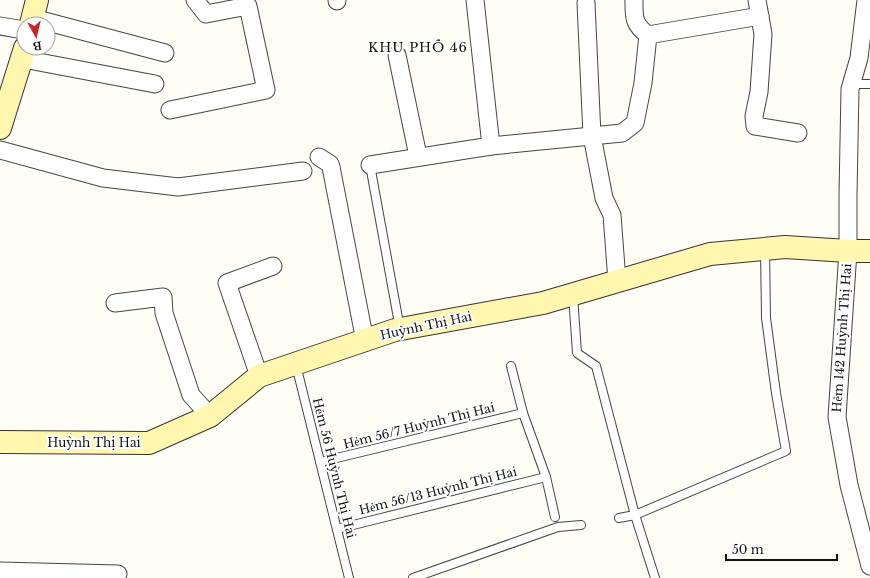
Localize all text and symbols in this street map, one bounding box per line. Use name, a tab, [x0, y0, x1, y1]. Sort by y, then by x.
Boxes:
north arrow	[16, 16, 56, 56]
text: B	[32, 38, 43, 53]
district label: KHU PHỐ 46	[368, 39, 468, 56]
street label: Hẻm 142 Huỳnh Thị Hai	[829, 263, 854, 413]
street label: Huỳnh Thị Hai	[379, 308, 473, 343]
street label: Hẻm 56 Huỳnh Thị Hai	[310, 396, 359, 540]
street label: Hẻm 56/7 Huỳnh Thị Hai	[342, 399, 496, 452]
street label: Huỳnh Thị Hai	[47, 435, 141, 450]
street label: Hẻm 56/13 Huỳnh Thị Hai	[357, 464, 518, 517]
scale bar	[726, 536, 837, 562]
text: 50 m	[732, 542, 764, 557]

